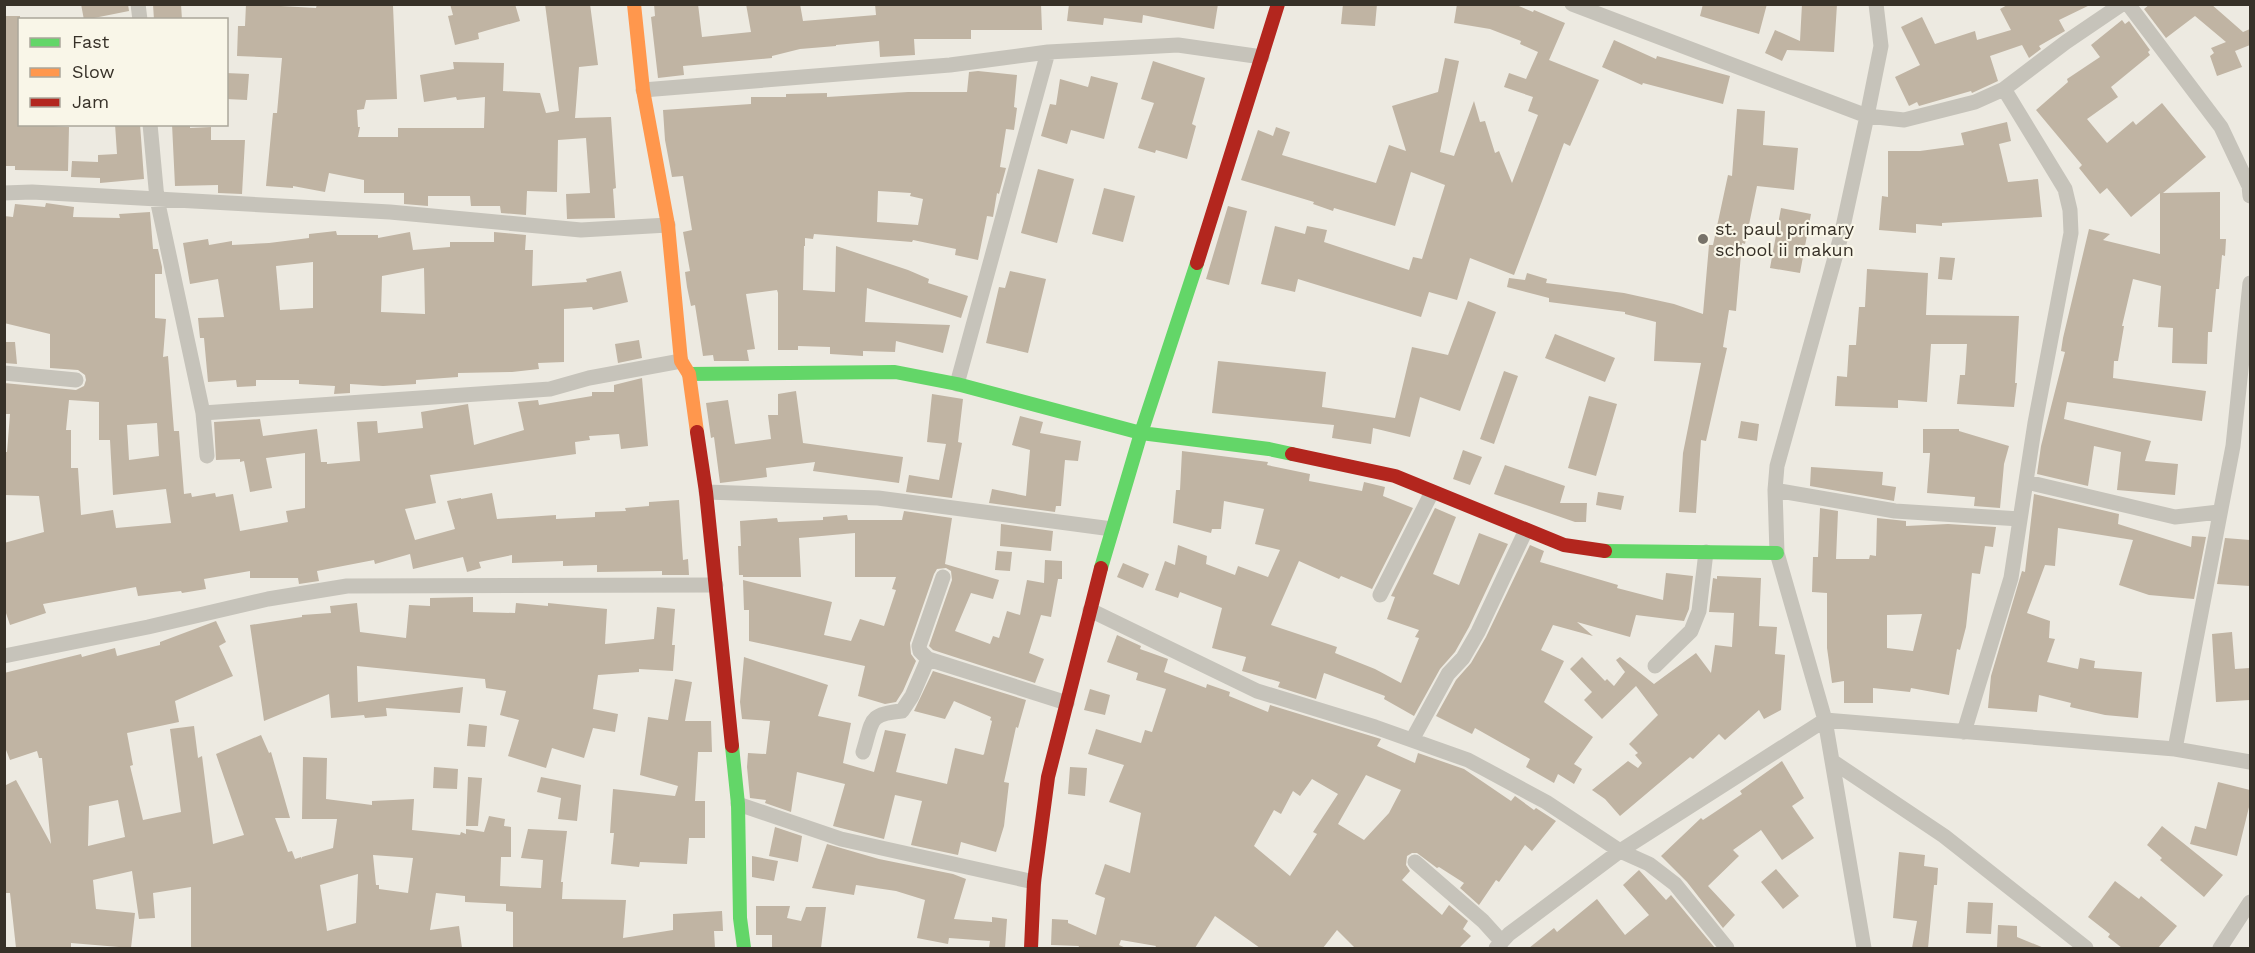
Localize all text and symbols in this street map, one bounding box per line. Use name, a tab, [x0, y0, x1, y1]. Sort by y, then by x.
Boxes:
legend	[18, 18, 228, 126]
text: Fast	[72, 31, 110, 52]
text: Slow	[72, 61, 115, 82]
text: Jam	[72, 91, 109, 112]
place label: st. paul primary school ii makun	[1715, 218, 1855, 260]
marker: st. paul primary school ii makun	[1696, 232, 1710, 246]

